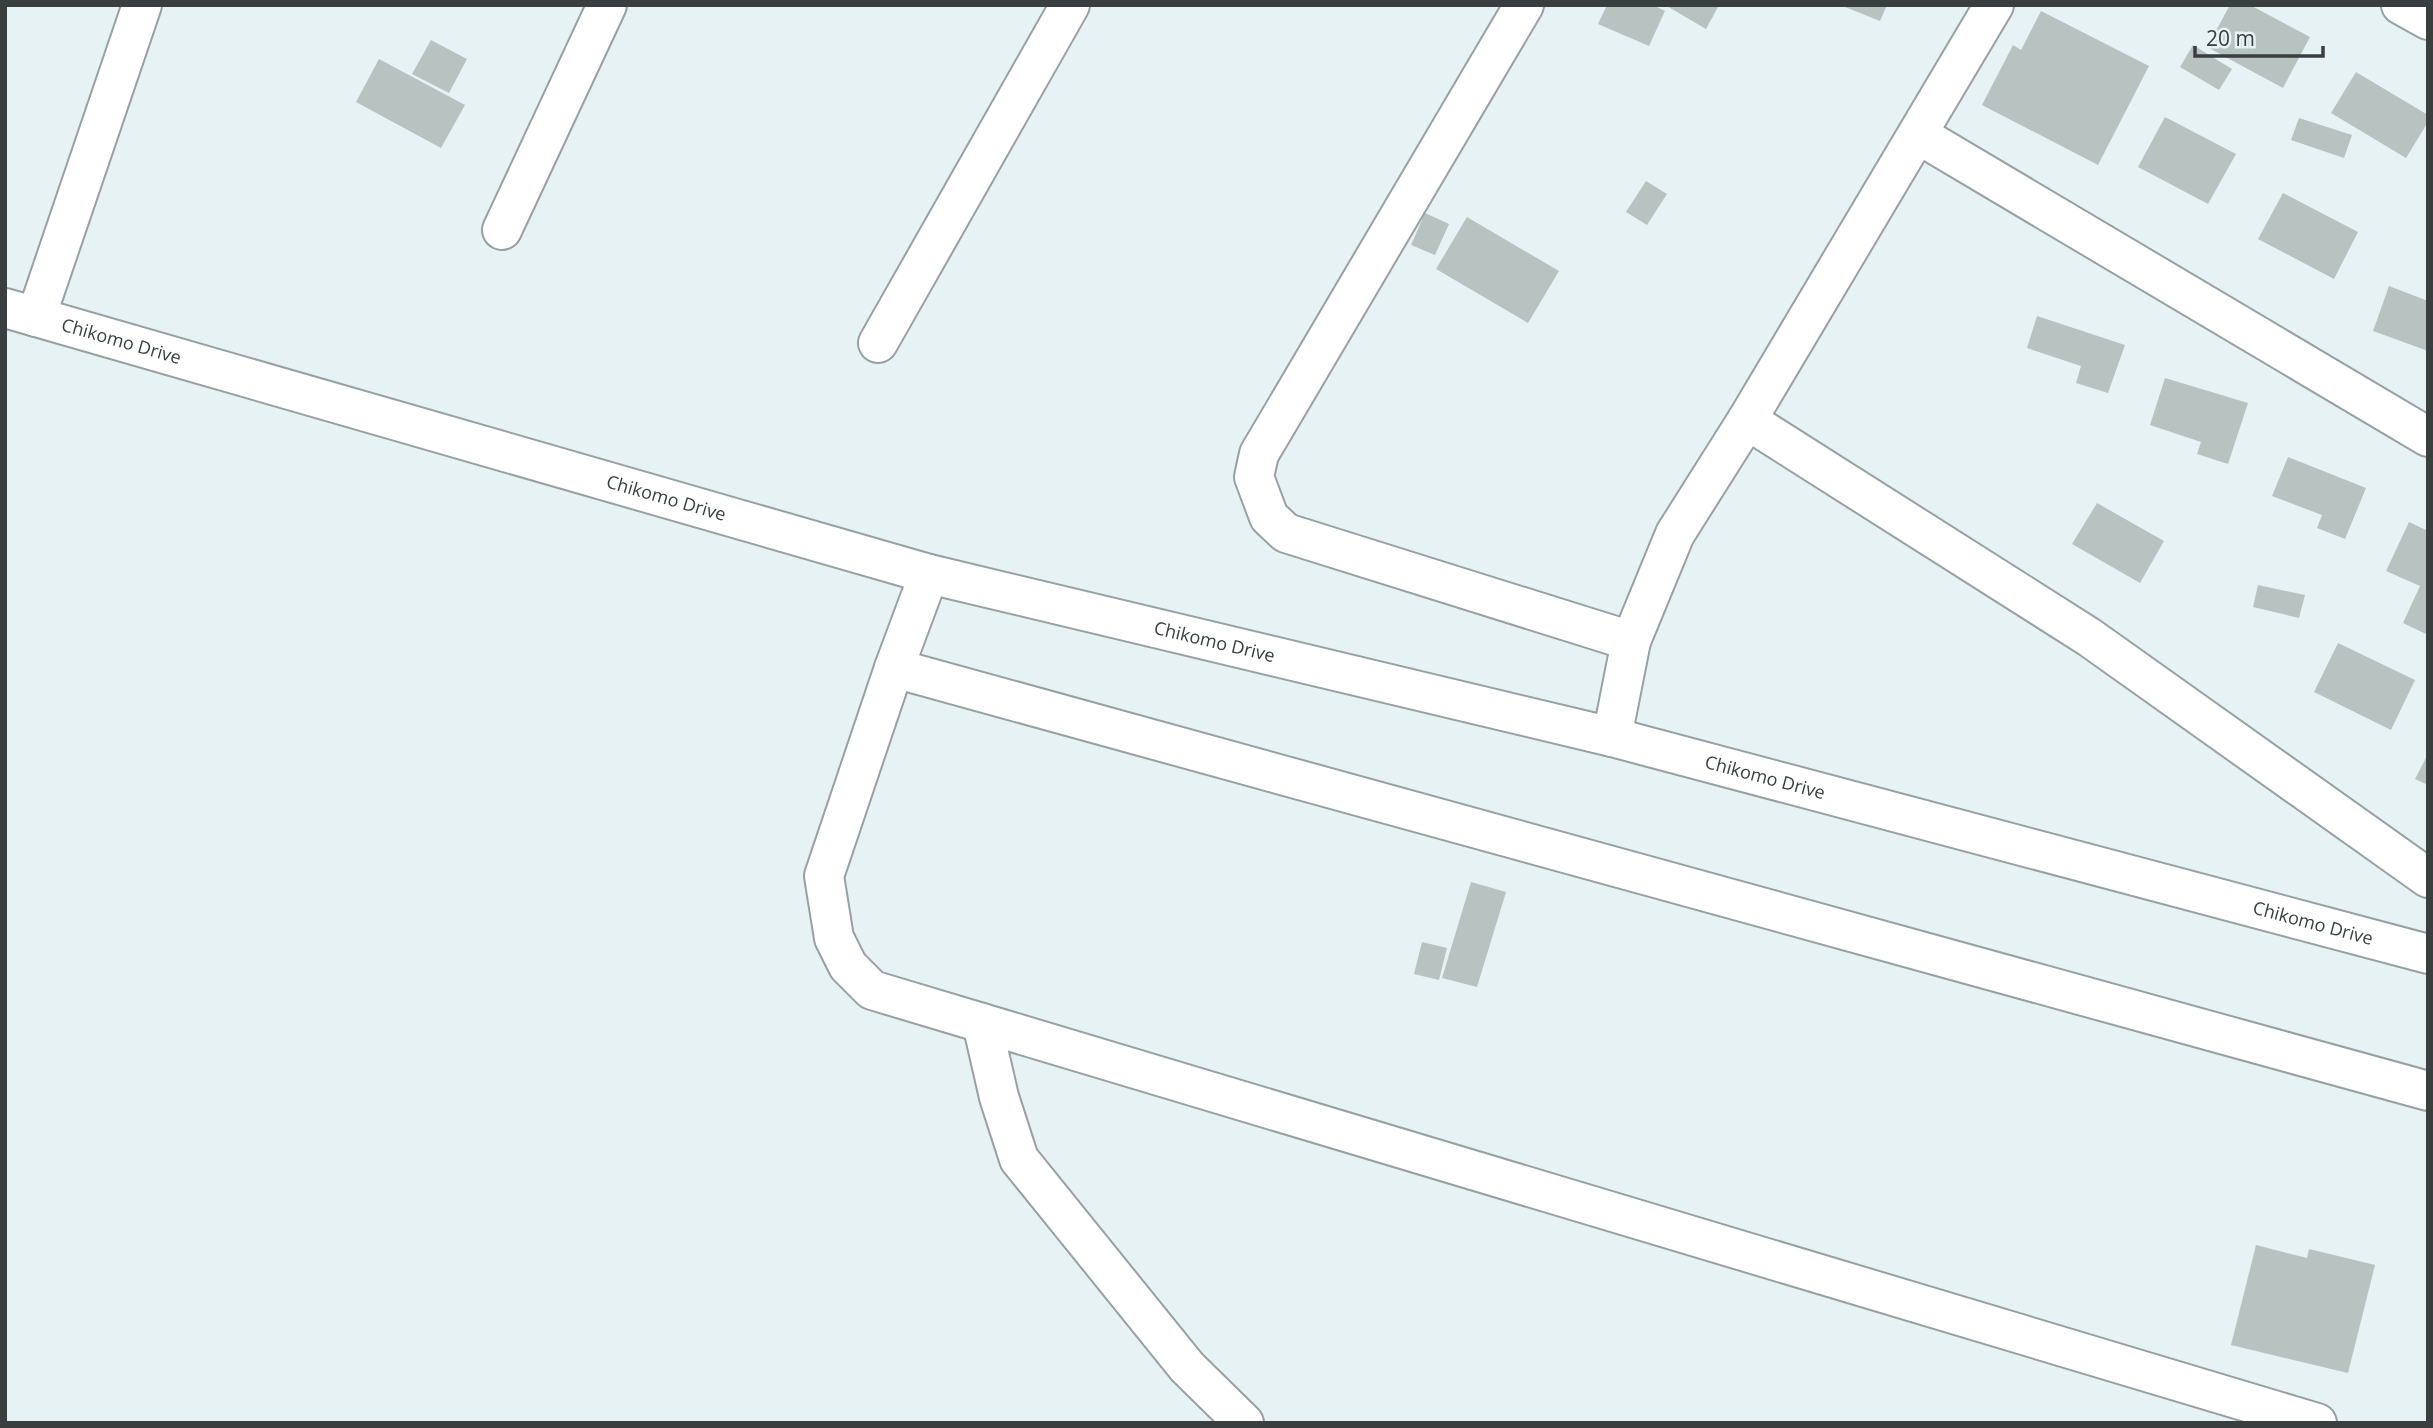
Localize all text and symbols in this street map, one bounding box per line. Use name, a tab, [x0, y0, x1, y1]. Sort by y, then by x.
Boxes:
scale bar	[2195, 14, 2323, 58]
text: 20 m	[2206, 24, 2255, 52]
street label: Chikomo Drive	[59, 312, 184, 369]
street label: Chikomo Drive	[604, 469, 729, 526]
street label: Chikomo Drive	[1152, 615, 1278, 667]
street label: Chikomo Drive	[1702, 749, 1828, 804]
street label: Chikomo Drive	[2250, 895, 2376, 950]

